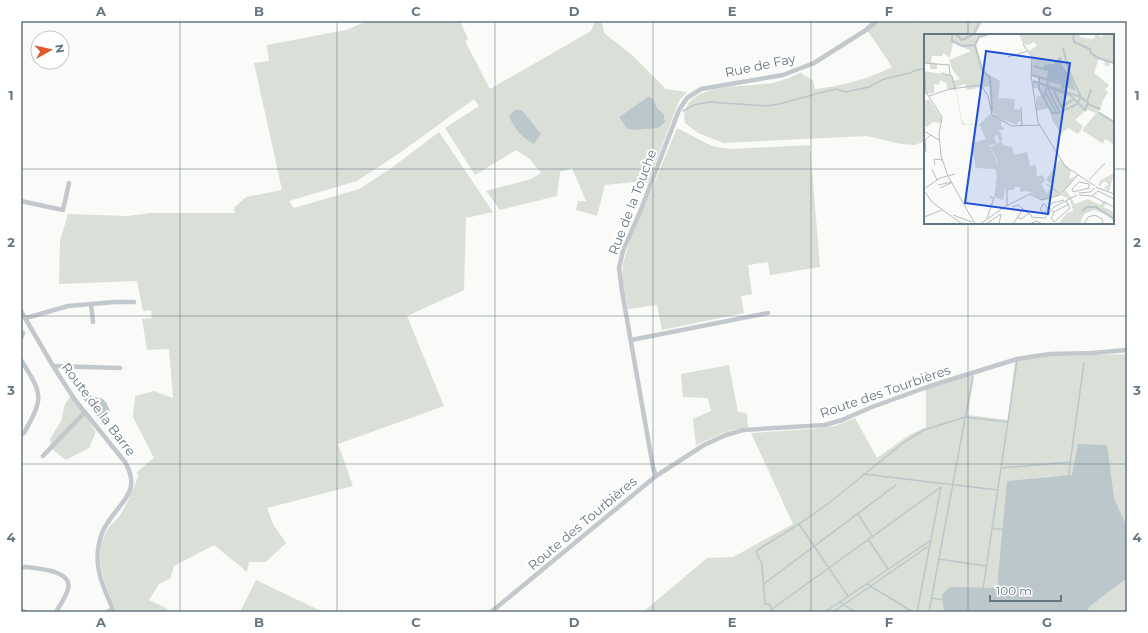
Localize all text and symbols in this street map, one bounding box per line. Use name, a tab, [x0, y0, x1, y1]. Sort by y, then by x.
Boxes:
text: A	[95, 3, 107, 19]
text: B	[254, 3, 264, 19]
text: C	[411, 3, 421, 19]
text: D	[569, 3, 580, 19]
text: E	[728, 3, 737, 19]
text: F	[885, 3, 893, 19]
text: G	[1042, 3, 1052, 19]
north arrow	[30, 30, 70, 70]
inset map	[924, 34, 1114, 224]
text: N	[52, 43, 67, 54]
street label: Rue de Fay	[723, 50, 798, 80]
text: 1	[8, 87, 14, 103]
text: 1	[1134, 87, 1140, 103]
street label: Rue de la Touche	[605, 147, 660, 257]
text: 2	[7, 234, 15, 250]
text: 2	[1133, 234, 1141, 250]
street label: Route de la Barre	[59, 359, 139, 459]
street label: Route des Tourbières	[818, 361, 952, 421]
text: 3	[6, 382, 15, 398]
text: 3	[1132, 382, 1141, 398]
street label: Route des Tourbières	[524, 473, 640, 573]
text: 4	[7, 529, 16, 545]
text: 4	[1133, 529, 1142, 545]
scale bar	[990, 577, 1061, 603]
text: 100 m	[996, 583, 1032, 598]
text: A	[95, 614, 107, 630]
text: B	[254, 614, 264, 630]
text: C	[411, 614, 421, 630]
text: D	[569, 614, 580, 630]
text: E	[728, 614, 737, 630]
text: F	[885, 614, 893, 630]
text: G	[1042, 614, 1052, 630]

